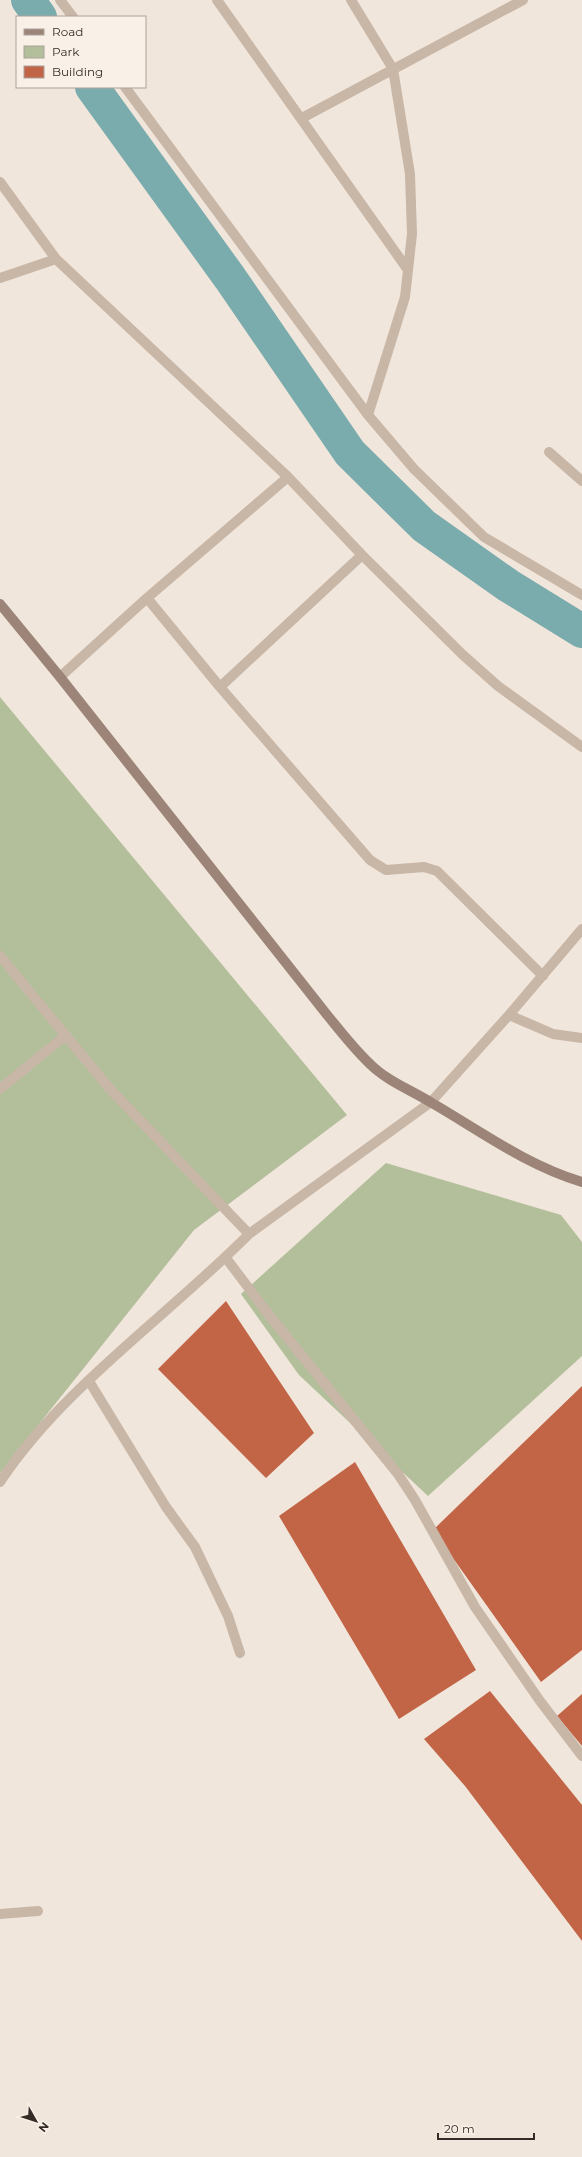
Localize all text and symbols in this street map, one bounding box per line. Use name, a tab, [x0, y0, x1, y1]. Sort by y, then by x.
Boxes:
legend	[16, 16, 146, 88]
text: Road	[52, 24, 83, 39]
text: Park	[52, 44, 80, 59]
text: Building	[52, 64, 103, 79]
north arrow	[16, 2101, 56, 2141]
scale bar	[438, 2115, 534, 2141]
text: N	[36, 2119, 52, 2135]
text: 20 m	[444, 2121, 475, 2136]

